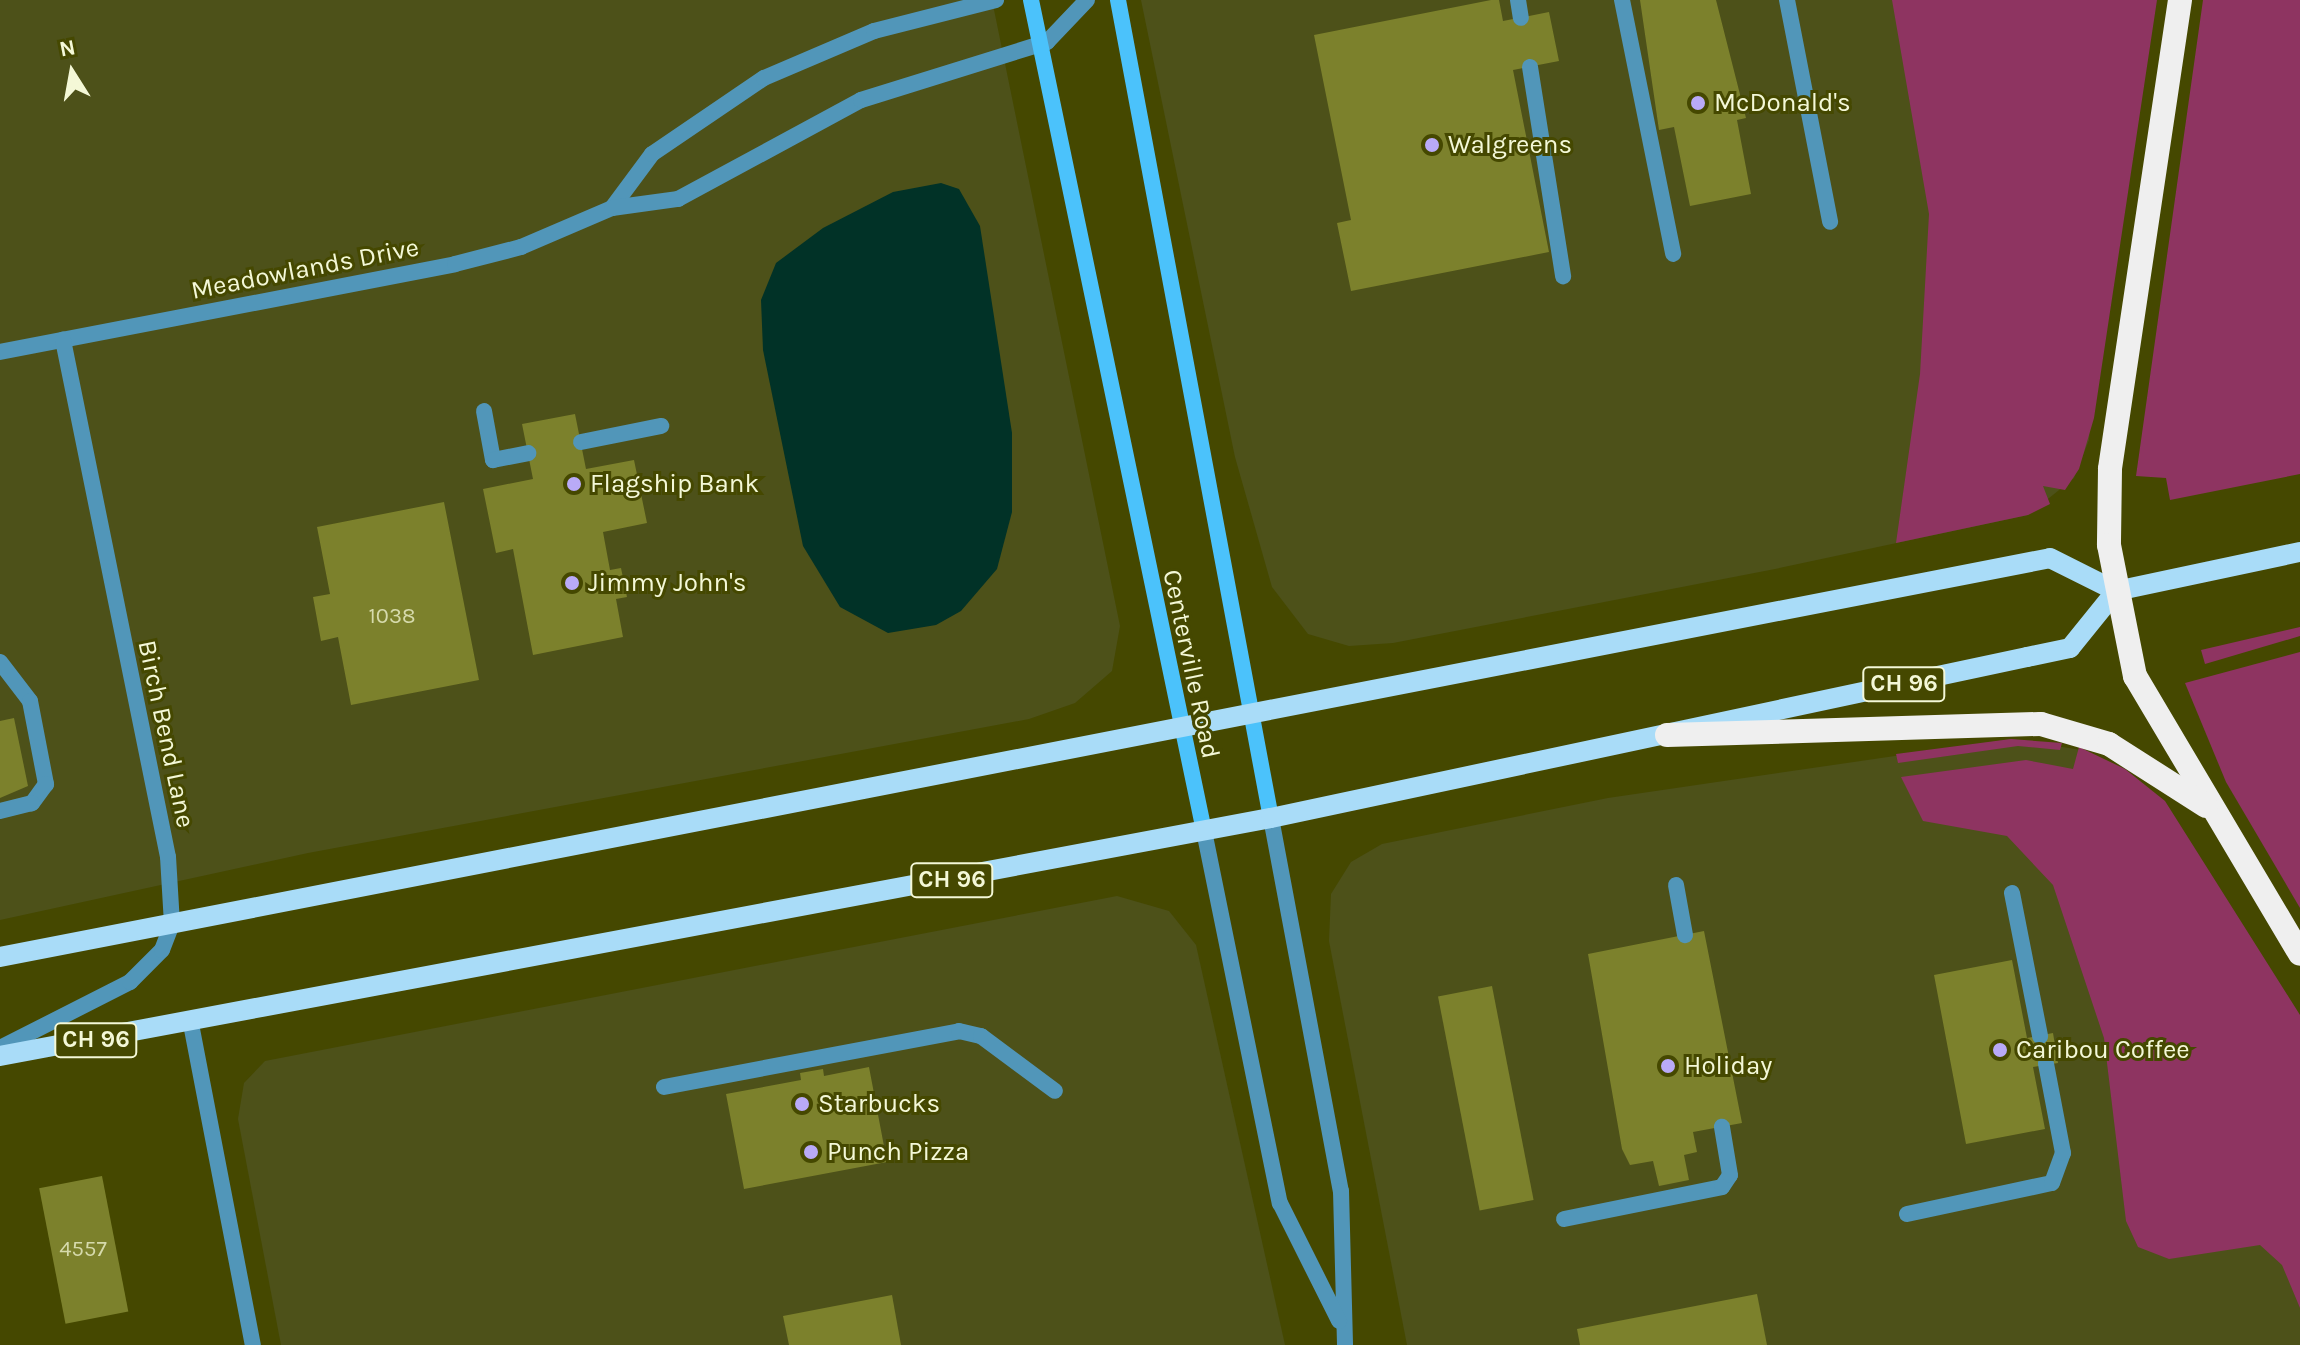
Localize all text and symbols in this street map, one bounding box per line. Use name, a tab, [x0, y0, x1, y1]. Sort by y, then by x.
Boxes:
north arrow	[32, 32, 112, 112]
text: N	[57, 34, 78, 63]
place label: McDonald's	[1714, 87, 1851, 119]
marker: McDonald's	[1689, 94, 1707, 112]
place label: Walgreens	[1448, 129, 1572, 161]
marker: Walgreens	[1423, 136, 1441, 154]
street label: Meadowlands Drive	[188, 232, 422, 306]
place label: Flagship Bank	[590, 468, 759, 500]
marker: Flagship Bank	[565, 475, 583, 493]
place label: Jimmy John's	[588, 567, 746, 599]
street label: Centerville Road	[1156, 567, 1226, 761]
marker: Jimmy John's	[563, 574, 581, 592]
house number: 1038	[369, 604, 415, 630]
street label: Birch Bend Lane	[131, 637, 201, 831]
road number: CH 96	[1862, 664, 1946, 704]
road number: CH 96	[910, 860, 994, 900]
road number: CH 96	[54, 1020, 138, 1060]
place label: Caribou Coffee	[2016, 1034, 2190, 1066]
marker: Caribou Coffee	[1991, 1041, 2009, 1059]
place label: Holiday	[1684, 1050, 1772, 1082]
marker: Holiday	[1659, 1057, 1677, 1075]
place label: Starbucks	[818, 1088, 940, 1120]
marker: Starbucks	[793, 1095, 811, 1113]
place label: Punch Pizza	[827, 1136, 969, 1168]
marker: Punch Pizza	[802, 1143, 820, 1161]
house number: 4557	[59, 1237, 107, 1263]

